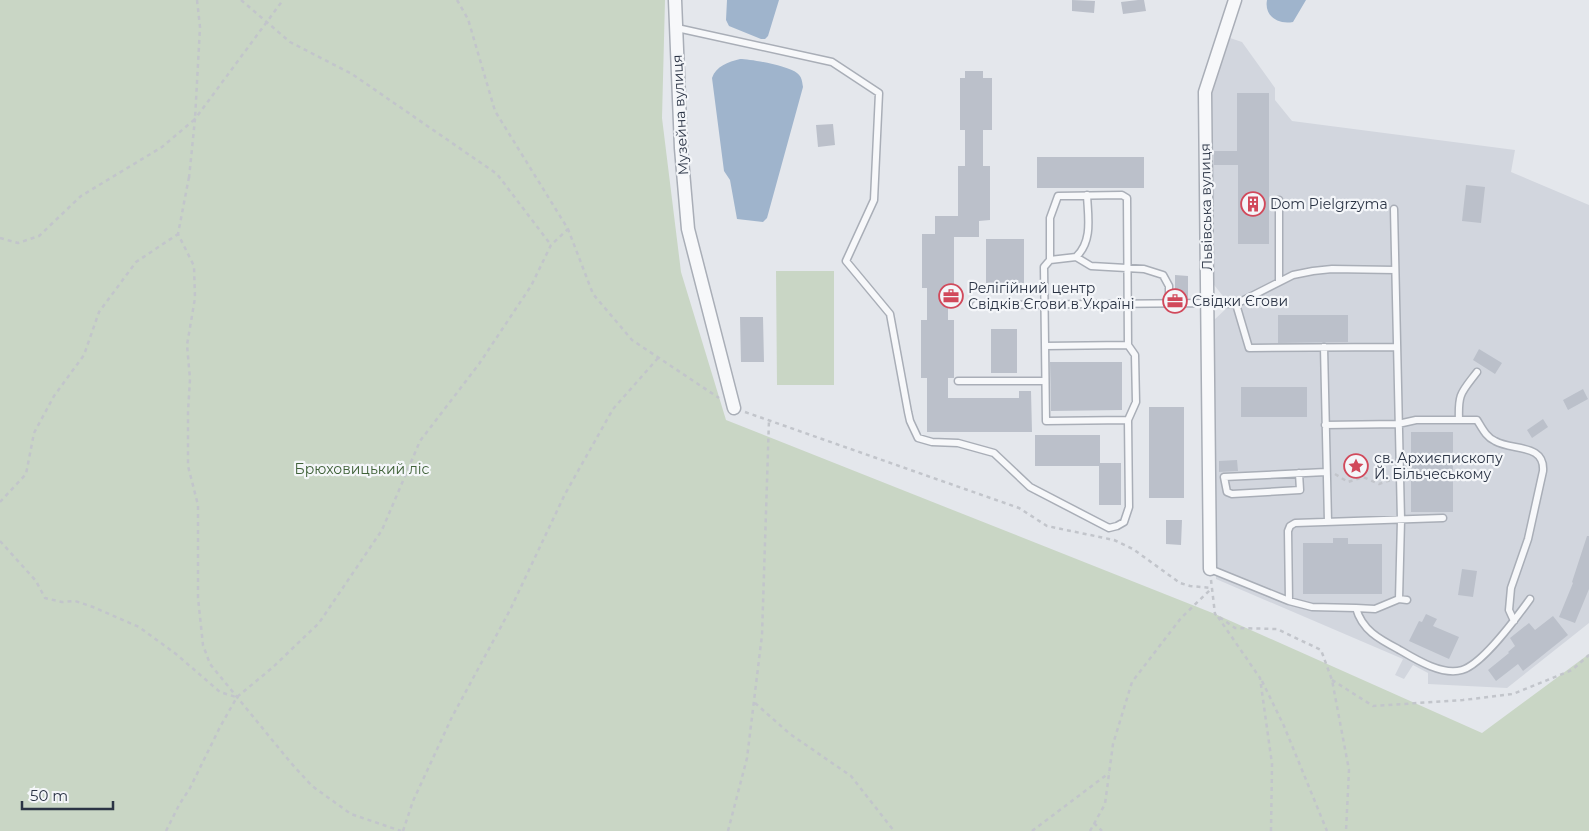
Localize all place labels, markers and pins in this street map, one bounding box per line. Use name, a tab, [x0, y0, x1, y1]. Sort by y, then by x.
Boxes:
building icon: Dom Pielgrzyma	[1240, 191, 1266, 217]
place label: Dom Pielgrzyma	[1270, 195, 1388, 213]
place label: Релігійний центр Свідків Єгови в Україні	[968, 279, 1135, 313]
office icon: Релігійний центр Свідків Єгови в Україні	[938, 283, 964, 309]
office icon: Свідки Єгови	[1162, 288, 1188, 314]
place label: Свідки Єгови	[1192, 292, 1288, 310]
place label: св. Архиєпископу Й. Більчеському	[1374, 449, 1503, 483]
place icon: св. Архиєпископу Й. Більчеському	[1343, 453, 1369, 479]

